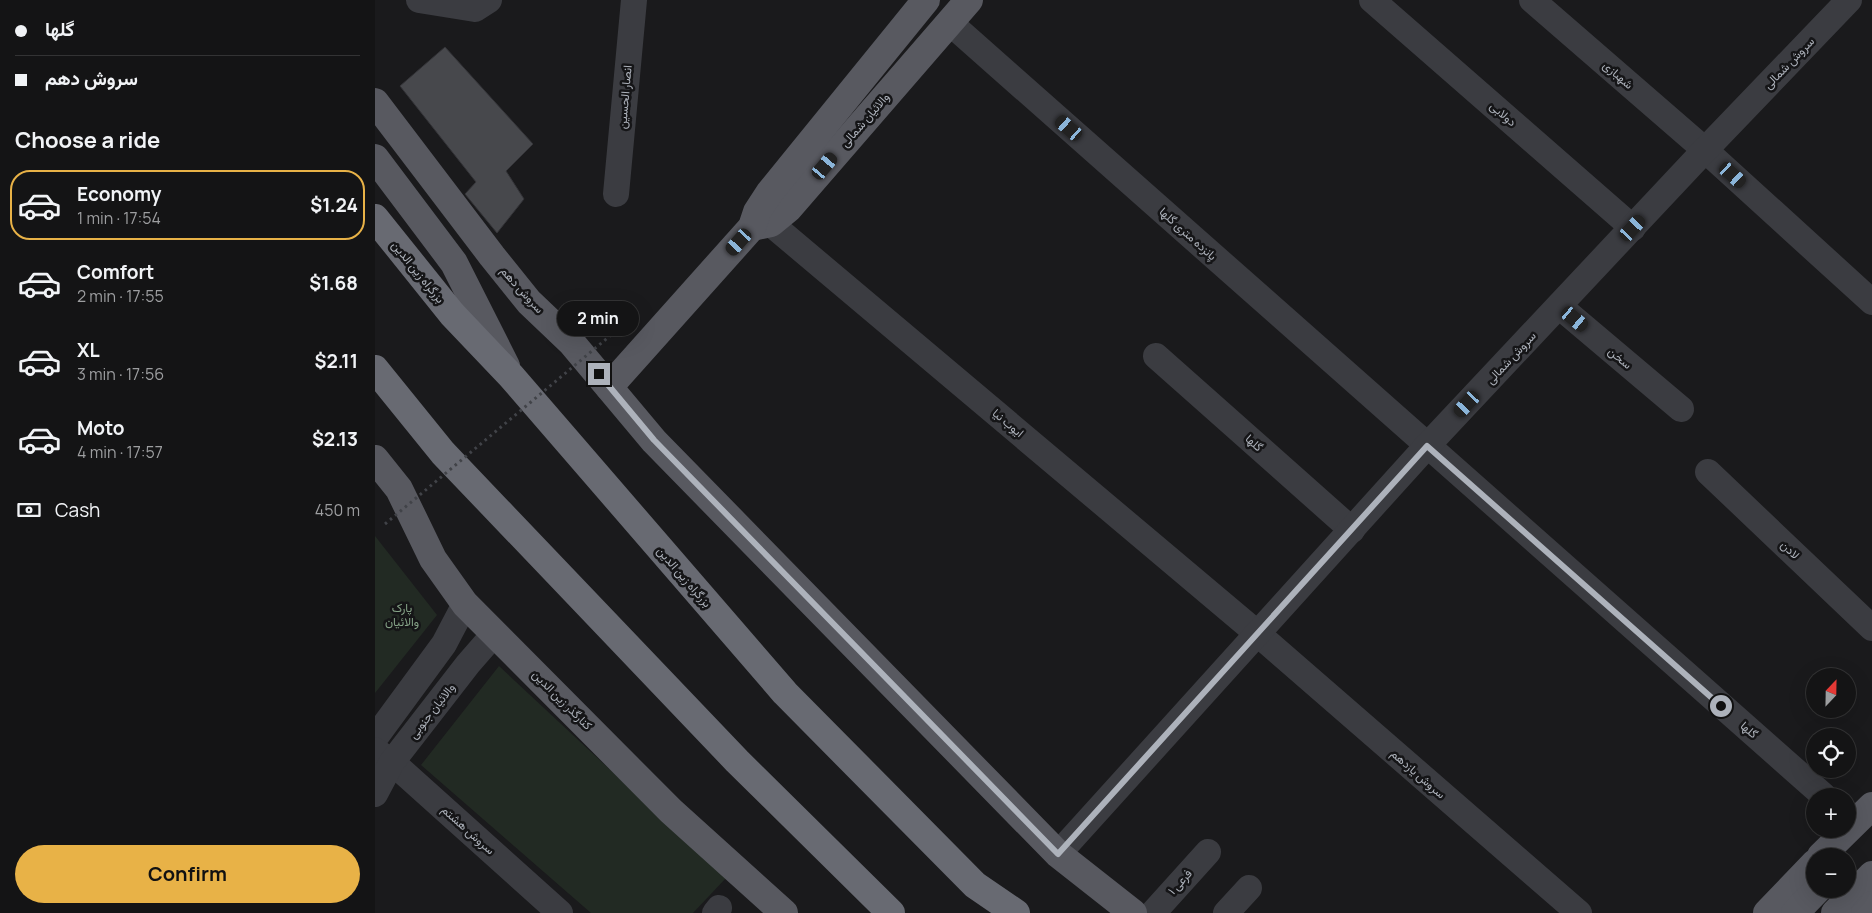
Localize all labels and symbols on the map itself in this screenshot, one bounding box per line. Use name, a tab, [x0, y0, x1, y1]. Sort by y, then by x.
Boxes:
street label: سروش شمالی	[1759, 33, 1818, 92]
street label: شهبازی	[1599, 57, 1637, 93]
street label: انصار الحسین	[613, 64, 636, 130]
street label: والائیان شمالی	[836, 89, 893, 151]
street label: دولابی	[1486, 97, 1521, 130]
car	[1052, 112, 1085, 144]
car	[809, 150, 840, 182]
car	[1716, 159, 1749, 191]
street label: پانزده متری گلها	[1156, 203, 1221, 264]
car	[1617, 212, 1648, 244]
car	[723, 226, 754, 258]
street label: بزرگراه زین الدین	[388, 237, 449, 306]
street label: سروش دهم	[497, 263, 548, 317]
callout: 2 min	[558, 302, 640, 336]
car	[1558, 304, 1591, 334]
street label: سروش شمالی	[1482, 328, 1540, 388]
street label: سخن	[1605, 343, 1636, 373]
route end	[588, 363, 610, 385]
car	[1451, 388, 1482, 420]
street label: ایوب نیا	[989, 404, 1028, 441]
street label: گلها	[1242, 430, 1267, 455]
street label: لادن	[1777, 536, 1804, 563]
street label: بزرگراه زین الدین	[653, 543, 716, 611]
park label: پارک والائیان	[385, 599, 419, 630]
street label: کنارگذر زین الدین	[529, 666, 596, 733]
north arrow	[1806, 668, 1856, 718]
street label: والائیان جنوبی	[404, 679, 459, 742]
route start	[1710, 695, 1732, 717]
street label: گلها	[1737, 717, 1762, 742]
street label: سروش یازدهم	[1387, 745, 1449, 802]
street label: سروش هشتم	[438, 801, 499, 858]
street label: فرعی ۱	[1164, 865, 1196, 898]

